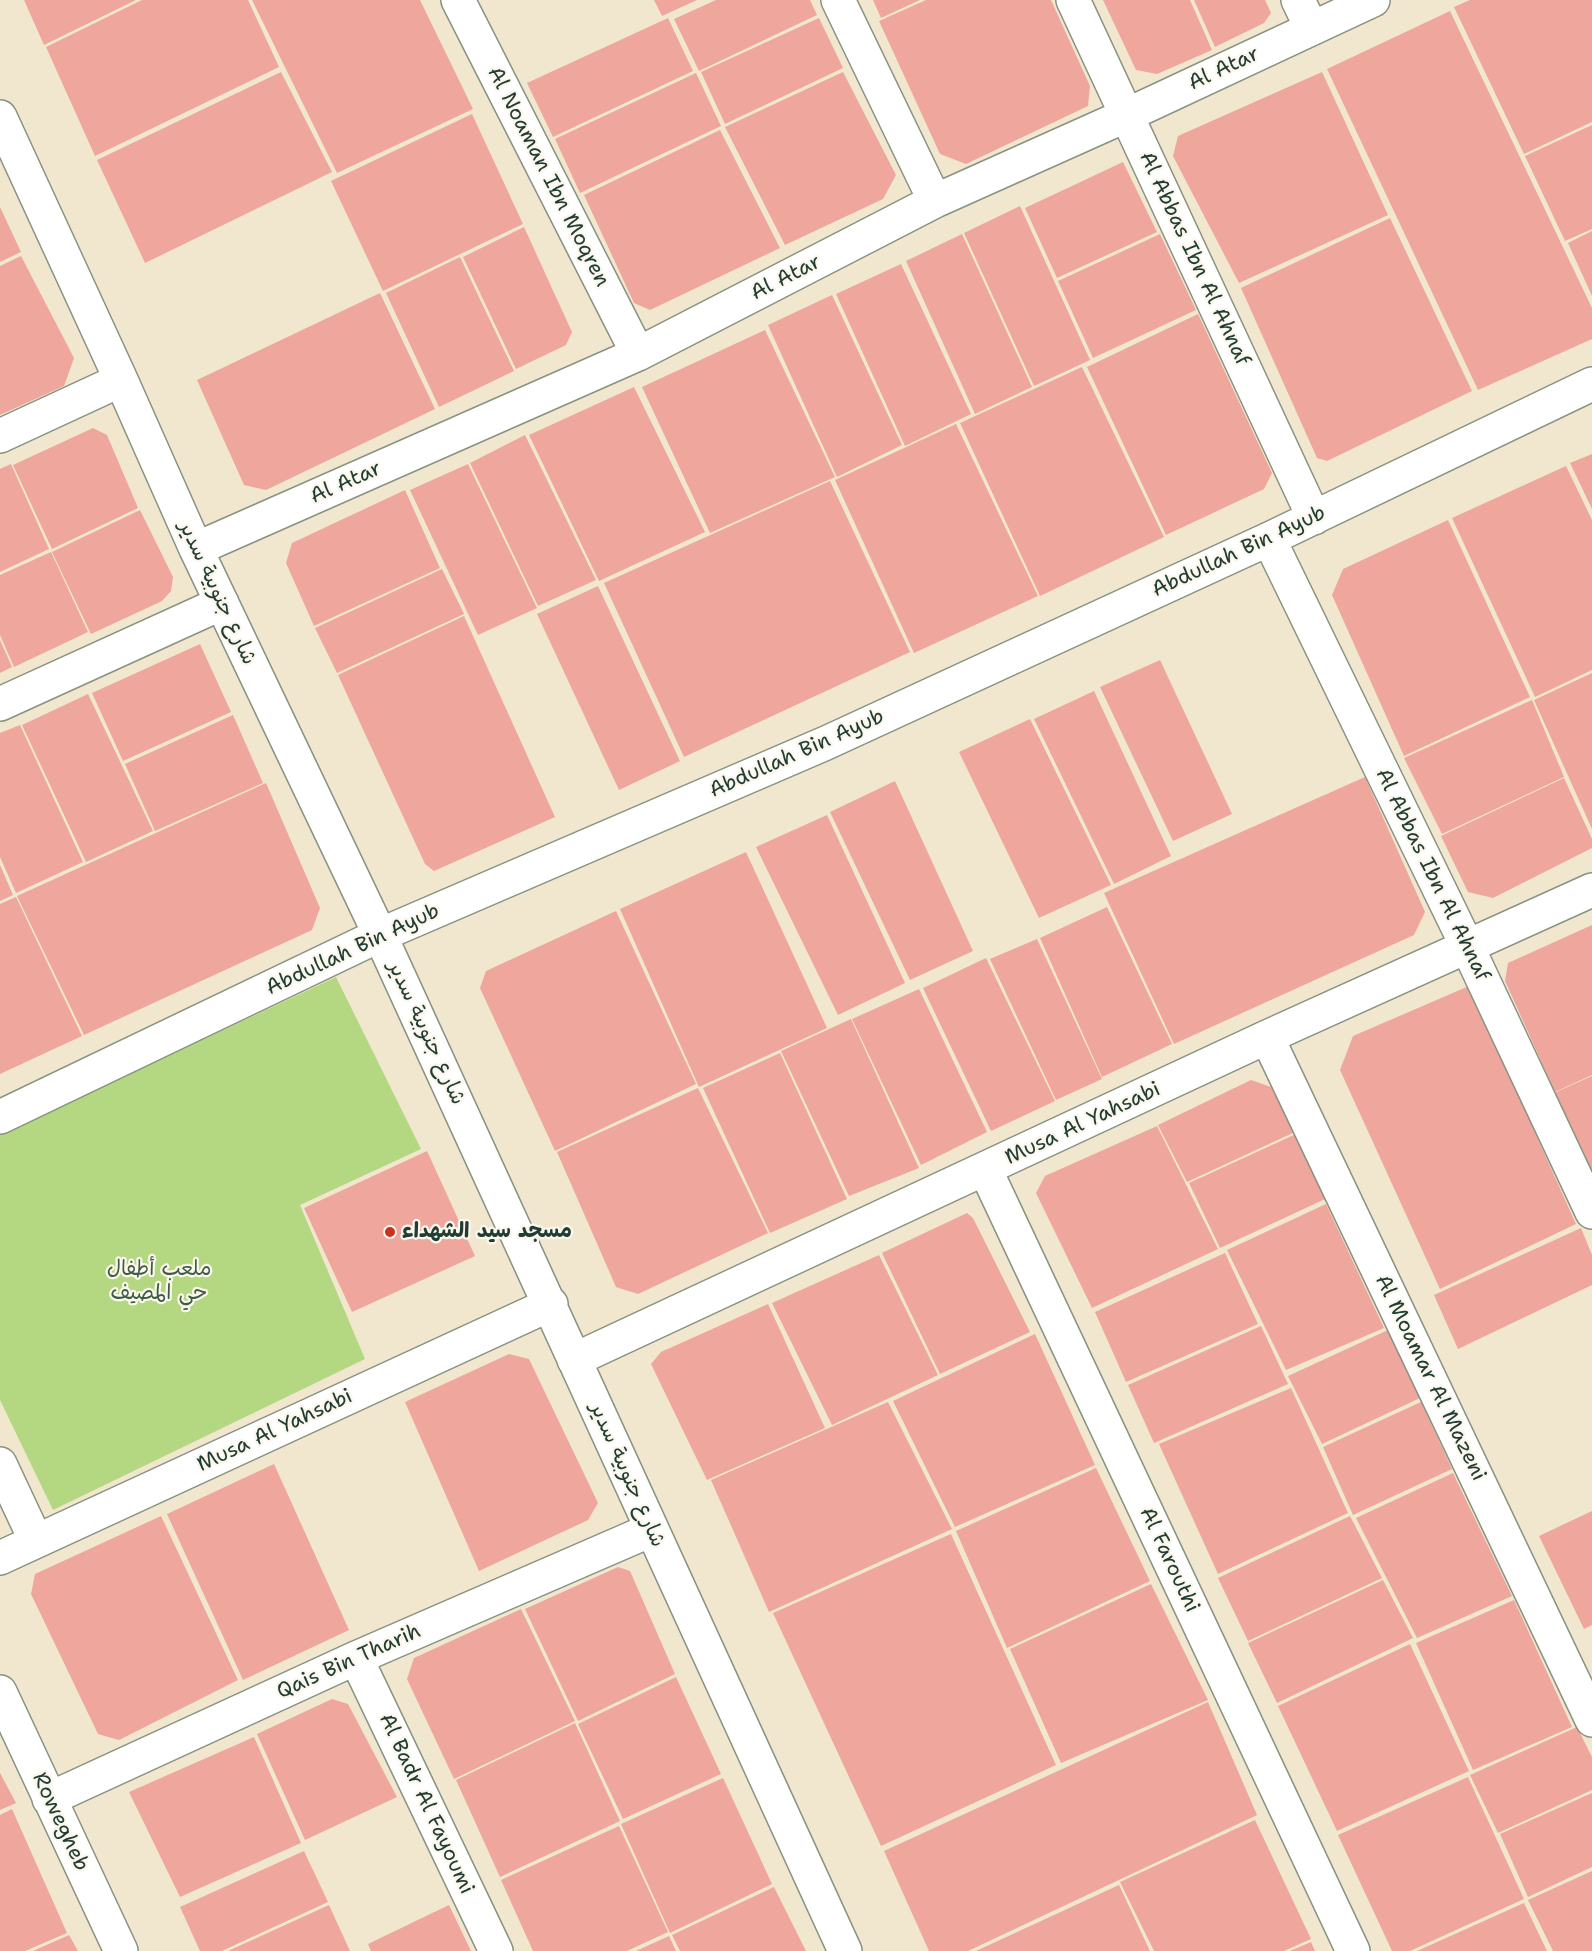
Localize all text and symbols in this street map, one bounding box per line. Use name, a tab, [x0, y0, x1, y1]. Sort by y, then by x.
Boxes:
street label: Al Atar	[1185, 42, 1263, 96]
street label: Al Noaman Ibn Moqren	[482, 63, 614, 291]
street label: Al Abbas Ibn Al Ahnaf	[1133, 148, 1255, 370]
street label: Al Atar	[747, 250, 825, 306]
street label: Al Atar	[306, 456, 386, 510]
street label: Abdullah Bin Ayub	[1148, 501, 1330, 603]
street label: شارع جنوبية سدير	[173, 517, 261, 669]
street label: Abdullah Bin Ayub	[706, 704, 888, 804]
street label: Al Abbas Ibn Al Ahnaf	[1370, 765, 1494, 985]
street label: Abdullah Bin Ayub	[262, 899, 444, 1001]
street label: شارع جنوبية سدير	[382, 957, 470, 1109]
street label: Musa Al Yahsabi	[1001, 1077, 1165, 1171]
place label: مسجد سيد الشهداء	[402, 1219, 572, 1245]
marker: مسجد سيد الشهداء	[383, 1225, 397, 1239]
park label: ملعب أطفال حي المصيف	[107, 1257, 211, 1307]
street label: Al Moamar Al Mazeni	[1369, 1271, 1491, 1485]
street label: Musa Al Yahsabi	[193, 1384, 357, 1478]
street label: شارع جنوبية سدير	[584, 1399, 670, 1551]
street label: Al Farouthi	[1134, 1503, 1204, 1617]
street label: Qais Bin Tharih	[273, 1619, 425, 1705]
street label: Al Badr Al Fayoumi	[373, 1710, 479, 1898]
street label: Rowegheb	[26, 1769, 94, 1875]

